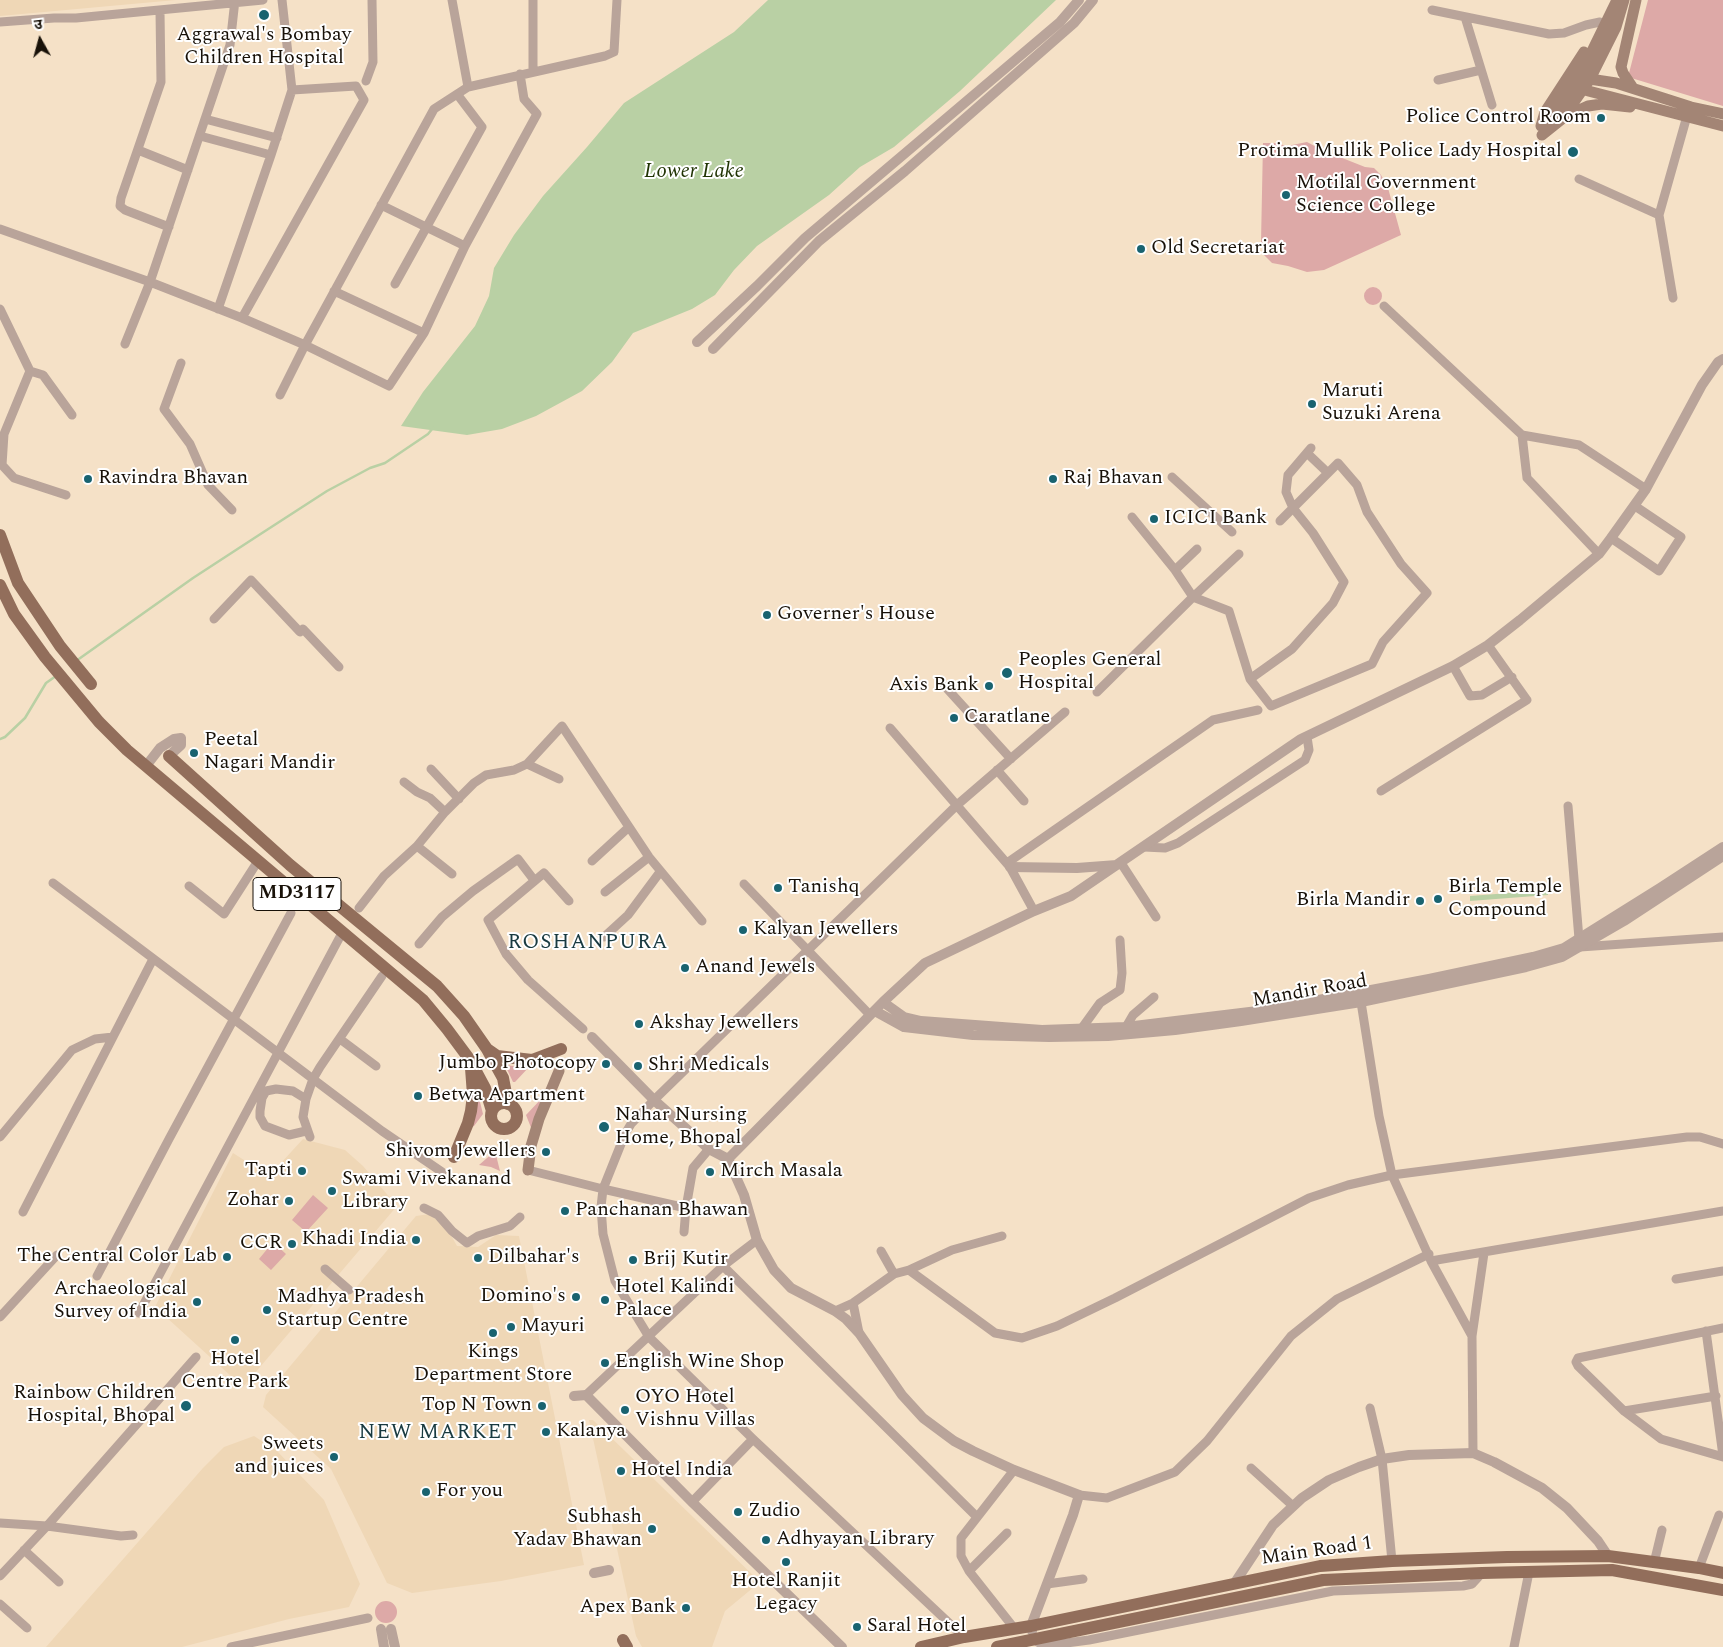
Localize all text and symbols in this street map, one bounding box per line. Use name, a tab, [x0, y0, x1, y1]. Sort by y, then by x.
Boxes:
marker: Aggrawal's Bombay Children Hospital	[257, 8, 271, 22]
text: उ	[33, 14, 43, 36]
north arrow	[15, 15, 65, 65]
place label: Aggrawal's Bombay Children Hospital	[177, 24, 351, 71]
place label: Police Control Room	[1405, 106, 1591, 130]
marker: Police Control Room	[1595, 112, 1607, 124]
place label: Protima Mullik Police Lady Hospital	[1237, 140, 1562, 164]
marker: Protima Mullik Police Lady Hospital	[1566, 145, 1580, 159]
water label: Lower Lake	[644, 160, 744, 186]
place label: Motilal Government Science College	[1296, 172, 1476, 219]
marker: Motilal Government Science College	[1280, 189, 1292, 201]
place label: Old Secretariat	[1151, 237, 1285, 261]
marker: Old Secretariat	[1135, 243, 1147, 255]
place label: Maruti Suzuki Arena	[1322, 380, 1441, 427]
marker: Maruti Suzuki Arena	[1306, 398, 1318, 410]
place label: Ravindra Bhavan	[98, 467, 248, 491]
place label: Raj Bhavan	[1063, 467, 1163, 491]
marker: Ravindra Bhavan	[82, 473, 94, 485]
marker: Raj Bhavan	[1047, 473, 1059, 485]
place label: ICICI Bank	[1164, 507, 1267, 531]
marker: ICICI Bank	[1148, 513, 1160, 525]
place label: Governer's House	[777, 603, 935, 627]
marker: Governer's House	[761, 609, 773, 621]
place label: Peoples General Hospital	[1018, 649, 1161, 696]
marker: Peoples General Hospital	[1000, 666, 1014, 680]
place label: Axis Bank	[889, 674, 979, 698]
marker: Axis Bank	[983, 680, 995, 692]
place label: Caratlane	[964, 706, 1050, 730]
marker: Caratlane	[948, 712, 960, 724]
place label: Peetal Nagari Mandir	[204, 729, 335, 776]
marker: Peetal Nagari Mandir	[188, 747, 200, 759]
place label: Tanishq	[788, 876, 860, 900]
place label: Birla Temple Compound	[1448, 876, 1562, 923]
road number: MD3117	[253, 878, 341, 911]
marker: Tanishq	[772, 882, 784, 894]
place label: Birla Mandir	[1296, 889, 1410, 913]
marker: Birla Temple Compound	[1432, 893, 1444, 905]
marker: Birla Mandir	[1414, 895, 1426, 907]
place label: Kalyan Jewellers	[753, 918, 898, 942]
marker: Kalyan Jewellers	[737, 924, 749, 936]
district label: ROSHANPURA	[506, 931, 670, 957]
place label: Anand Jewels	[695, 956, 815, 980]
marker: Anand Jewels	[679, 962, 691, 974]
street label: Mandir Road	[1251, 970, 1369, 1014]
place label: Akshay Jewellers	[649, 1012, 799, 1036]
marker: Akshay Jewellers	[633, 1018, 645, 1030]
place label: Jumbo Photocopy	[439, 1052, 596, 1076]
place label: Shri Medicals	[648, 1054, 770, 1078]
marker: Jumbo Photocopy	[600, 1058, 612, 1070]
marker: Shri Medicals	[632, 1060, 644, 1072]
place label: Betwa Apartment	[428, 1084, 585, 1108]
marker: Betwa Apartment	[412, 1090, 424, 1102]
place label: Nahar Nursing Home, Bhopal	[615, 1104, 747, 1151]
marker: Nahar Nursing Home, Bhopal	[597, 1120, 611, 1134]
place label: Shivom Jewellers	[385, 1140, 536, 1164]
marker: Shivom Jewellers	[540, 1146, 552, 1158]
place label: Tapti	[245, 1159, 292, 1183]
place label: Mirch Masala	[720, 1160, 843, 1184]
marker: Tapti	[296, 1165, 308, 1177]
marker: Mirch Masala	[704, 1166, 716, 1178]
place label: Swami Vivekanand Library	[342, 1168, 511, 1215]
marker: Swami Vivekanand Library	[326, 1185, 338, 1197]
place label: Zohar	[226, 1189, 279, 1213]
marker: Zohar	[283, 1195, 295, 1207]
place label: Panchanan Bhawan	[575, 1199, 748, 1223]
marker: Panchanan Bhawan	[559, 1205, 571, 1217]
place label: Khadi India	[302, 1228, 406, 1252]
place label: CCR	[240, 1232, 282, 1256]
marker: Khadi India	[410, 1234, 422, 1246]
marker: CCR	[286, 1238, 298, 1250]
place label: The Central Color Lab	[17, 1245, 217, 1269]
place label: Dilbahar's	[488, 1246, 580, 1270]
place label: Brij Kutir	[643, 1248, 728, 1272]
marker: The Central Color Lab	[221, 1251, 233, 1263]
marker: Dilbahar's	[472, 1252, 484, 1264]
marker: Brij Kutir	[627, 1254, 639, 1266]
place label: Hotel Kalindi Palace	[615, 1276, 735, 1323]
place label: Archaeological Survey of India	[54, 1278, 187, 1325]
place label: Domino's	[480, 1285, 566, 1309]
place label: Madhya Pradesh Startup Centre	[277, 1286, 425, 1333]
marker: Domino's	[570, 1291, 582, 1303]
marker: Hotel Kalindi Palace	[599, 1294, 611, 1306]
marker: Archaeological Survey of India	[191, 1296, 203, 1308]
marker: Madhya Pradesh Startup Centre	[261, 1304, 273, 1316]
place label: Mayuri	[521, 1315, 585, 1339]
marker: Mayuri	[505, 1321, 517, 1333]
marker: Kings Department Store	[487, 1327, 499, 1339]
marker: Hotel Centre Park	[229, 1334, 241, 1346]
place label: Kings Department Store	[414, 1341, 572, 1388]
place label: Hotel Centre Park	[182, 1348, 288, 1395]
place label: English Wine Shop	[615, 1351, 784, 1375]
marker: English Wine Shop	[599, 1357, 611, 1369]
place label: Rainbow Children Hospital, Bhopal	[13, 1382, 175, 1429]
place label: OYO Hotel Vishnu Villas	[635, 1386, 755, 1433]
place label: Top N Town	[421, 1394, 532, 1418]
marker: Rainbow Children Hospital, Bhopal	[179, 1399, 193, 1413]
marker: Top N Town	[536, 1400, 548, 1412]
marker: OYO Hotel Vishnu Villas	[619, 1404, 631, 1416]
place label: Kalanya	[556, 1420, 626, 1444]
district label: NEW MARKET	[357, 1421, 519, 1447]
marker: Kalanya	[540, 1426, 552, 1438]
place label: Sweets and juices	[235, 1433, 324, 1480]
marker: Sweets and juices	[328, 1451, 340, 1463]
place label: Hotel India	[631, 1459, 732, 1483]
marker: Hotel India	[615, 1465, 627, 1477]
place label: For you	[436, 1480, 503, 1504]
marker: For you	[420, 1486, 432, 1498]
place label: Zudio	[748, 1500, 800, 1524]
place label: Subhash Yadav Bhawan	[513, 1506, 642, 1553]
marker: Zudio	[732, 1506, 744, 1518]
marker: Subhash Yadav Bhawan	[646, 1523, 658, 1535]
place label: Adhyayan Library	[776, 1528, 934, 1552]
street label: Main Road 1	[1260, 1532, 1374, 1572]
marker: Adhyayan Library	[760, 1534, 772, 1546]
marker: Hotel Ranjit Legacy	[780, 1556, 792, 1568]
place label: Hotel Ranjit Legacy	[732, 1570, 840, 1617]
place label: Apex Bank	[579, 1596, 676, 1620]
marker: Apex Bank	[680, 1602, 692, 1614]
place label: Saral Hotel	[867, 1615, 966, 1639]
marker: Saral Hotel	[851, 1621, 863, 1633]

